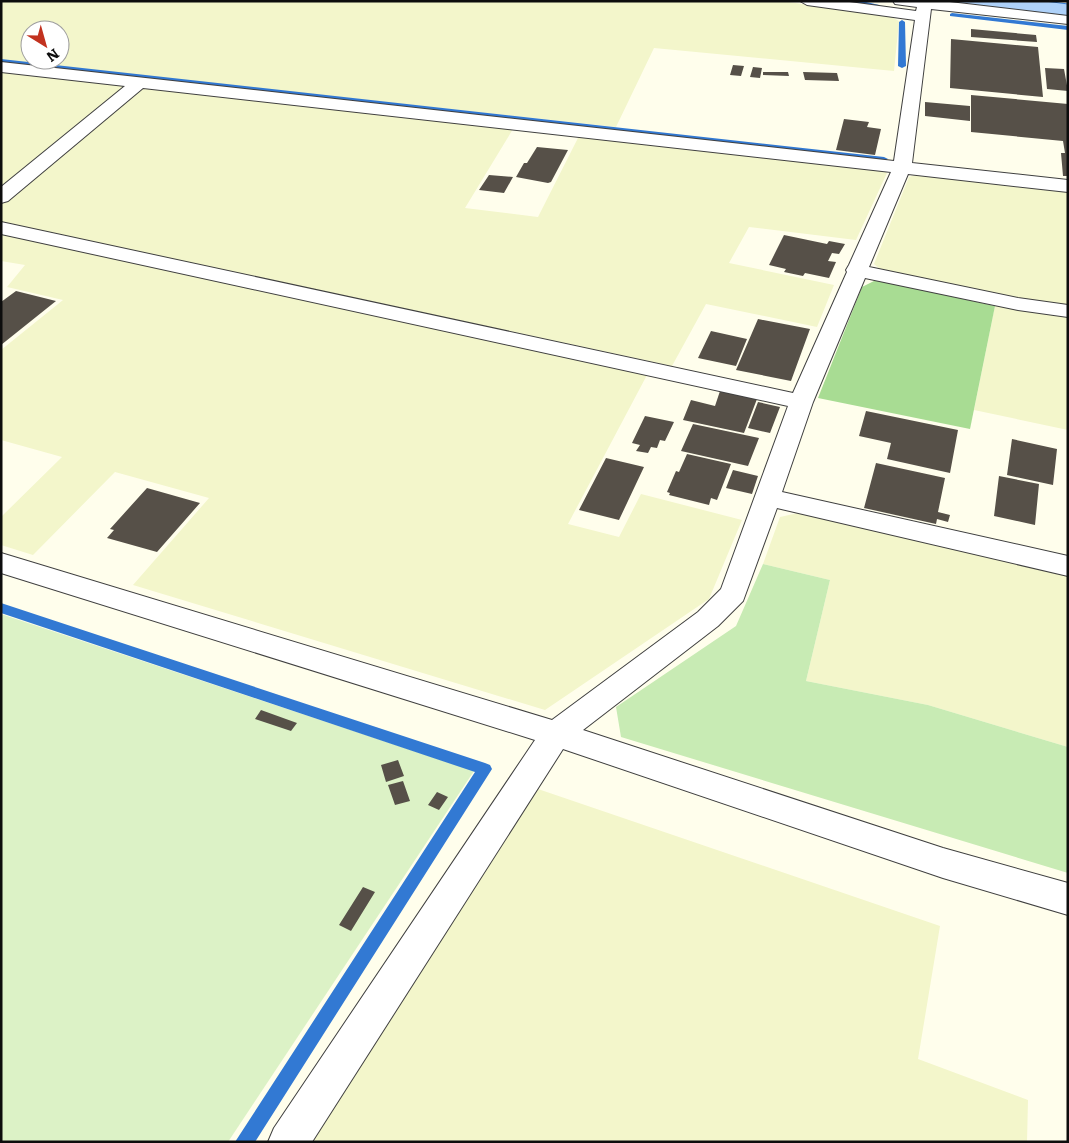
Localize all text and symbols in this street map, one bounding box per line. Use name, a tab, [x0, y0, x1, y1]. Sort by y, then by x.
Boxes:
north arrow	[20, 20, 70, 70]
text: N	[43, 45, 64, 68]

